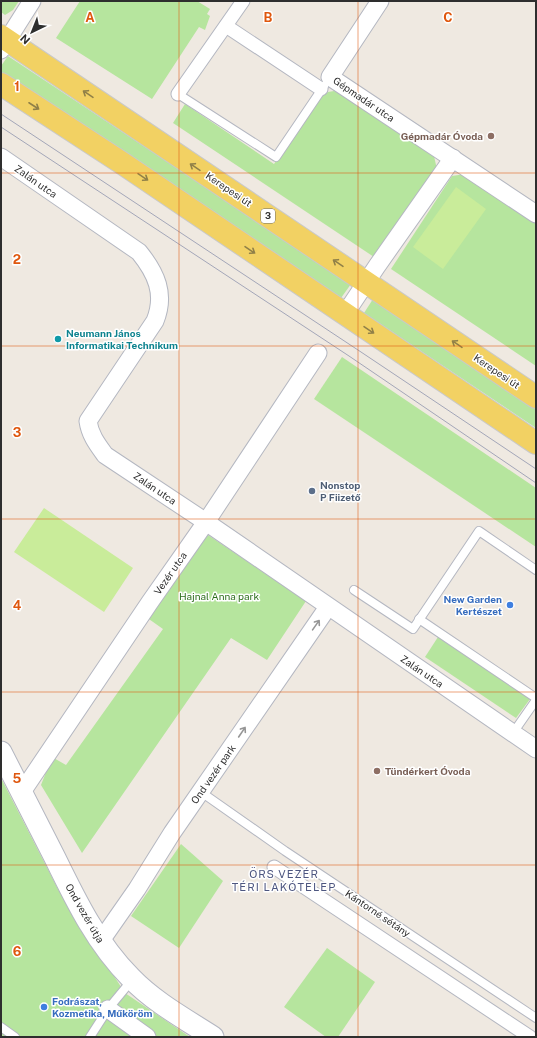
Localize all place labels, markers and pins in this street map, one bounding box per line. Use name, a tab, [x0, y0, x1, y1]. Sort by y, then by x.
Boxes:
place label: Gépmadár Óvoda	[401, 130, 483, 142]
marker: Gépmadár Óvoda	[486, 131, 496, 141]
place label: Neumann János Informatikai Technikum	[66, 327, 178, 351]
marker: Neumann János Informatikai Technikum	[53, 334, 63, 344]
place label: Nonstop P Fiizető	[320, 479, 361, 503]
marker: Nonstop P Fiizető	[307, 486, 317, 496]
place label: New Garden Kertészet	[443, 593, 502, 617]
marker: New Garden Kertészet	[505, 600, 515, 610]
place label: Tündérkert Óvoda	[385, 765, 471, 777]
marker: Tündérkert Óvoda	[372, 766, 382, 776]
place label: Fodrászat, Kozmetika, Műköröm	[52, 995, 152, 1019]
marker: Fodrászat, Kozmetika, Műköröm	[39, 1002, 49, 1012]

